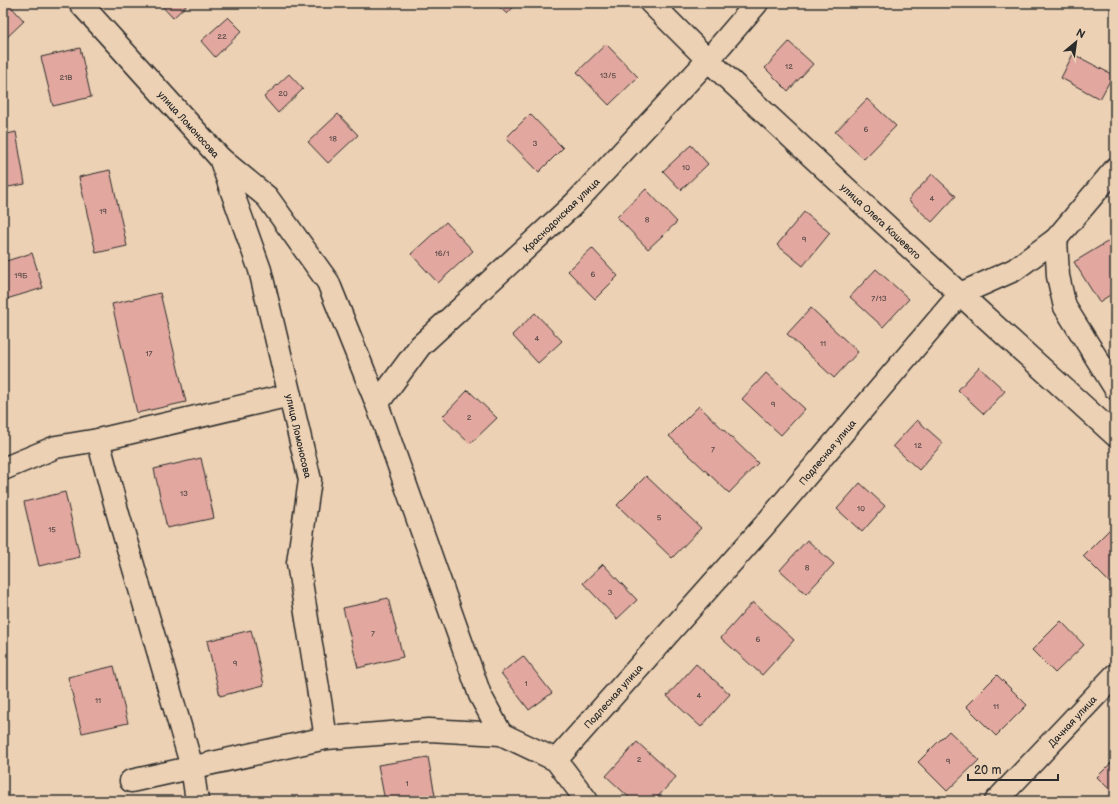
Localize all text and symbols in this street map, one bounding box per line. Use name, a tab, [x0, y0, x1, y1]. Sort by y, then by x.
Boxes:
north arrow	[1056, 22, 1096, 62]
text: N	[1074, 26, 1087, 41]
house number: 22	[217, 32, 227, 41]
house number: 12	[785, 62, 793, 71]
house number: 13/5	[600, 71, 617, 80]
house number: 21В	[60, 73, 72, 82]
street label: улица Ломоносова	[155, 89, 222, 161]
house number: 20	[278, 89, 288, 98]
house number: 6	[864, 125, 869, 134]
house number: 18	[329, 134, 337, 143]
house number: 3	[533, 139, 538, 148]
house number: 10	[682, 163, 690, 172]
street label: Краснодонская улица	[521, 176, 603, 256]
street label: улица Олега Кошевого	[838, 181, 923, 262]
house number: 4	[930, 194, 935, 203]
house number: 19	[99, 207, 107, 216]
house number: 8	[645, 215, 650, 224]
house number: 9	[802, 235, 807, 244]
house number: 16/1	[435, 249, 449, 258]
house number: 6	[591, 270, 596, 279]
house number: 19Б	[14, 271, 28, 280]
house number: 7/13	[871, 294, 887, 303]
house number: 4	[535, 334, 540, 343]
house number: 11	[820, 339, 826, 348]
house number: 17	[145, 349, 153, 358]
street label: улица Ломоносова	[283, 393, 314, 480]
house number: 9	[771, 400, 776, 409]
house number: 2	[467, 413, 472, 422]
street label: Подлесная улица	[797, 417, 859, 488]
house number: 12	[914, 441, 922, 450]
house number: 7	[711, 445, 715, 454]
house number: 13	[180, 489, 188, 498]
house number: 10	[857, 504, 865, 513]
house number: 5	[657, 513, 662, 522]
house number: 15	[48, 525, 56, 534]
house number: 8	[805, 563, 810, 572]
house number: 3	[608, 588, 613, 597]
house number: 7	[371, 629, 375, 638]
house number: 6	[756, 635, 761, 644]
house number: 9	[233, 659, 238, 668]
street label: Подлесная улица	[582, 662, 646, 731]
house number: 1	[524, 679, 528, 688]
house number: 4	[697, 691, 702, 700]
street label: Дачная улица	[1046, 694, 1100, 750]
house number: 11	[95, 696, 101, 705]
house number: 11	[993, 702, 999, 711]
house number: 2	[637, 755, 642, 764]
scale bar	[968, 756, 1058, 782]
house number: 9	[946, 757, 951, 766]
text: 20 m	[974, 763, 1001, 778]
house number: 1	[405, 779, 409, 788]

